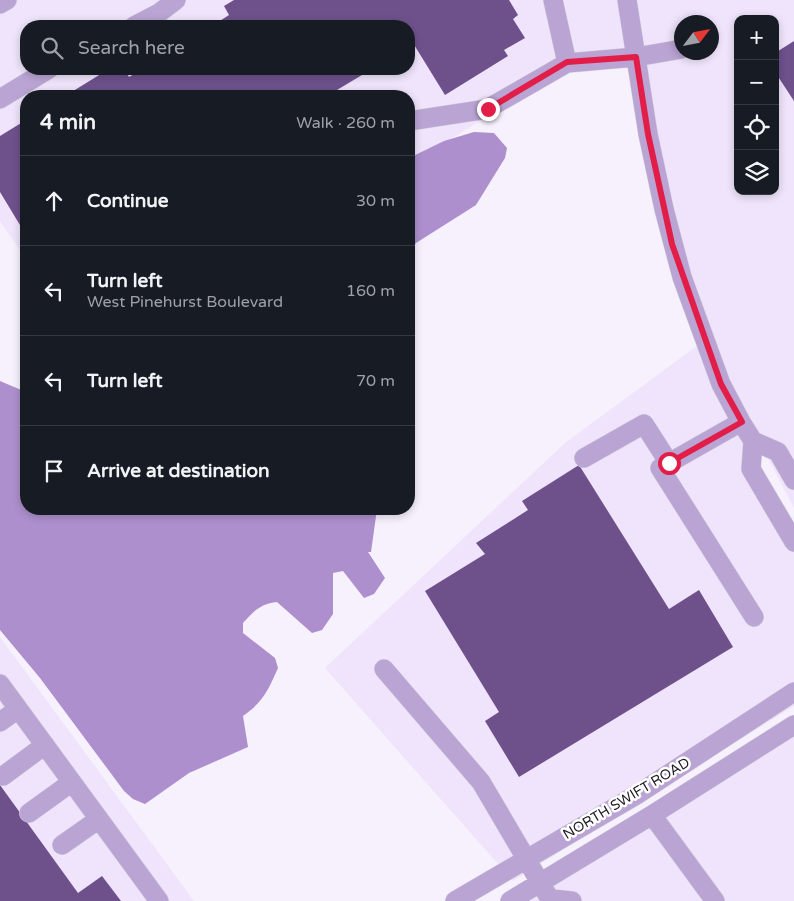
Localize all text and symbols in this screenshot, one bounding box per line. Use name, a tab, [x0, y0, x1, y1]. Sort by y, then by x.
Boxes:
north arrow	[674, 15, 719, 60]
map controls	[734, 15, 779, 195]
button: +	[734, 15, 779, 60]
search box	[20, 20, 415, 75]
icon: search	[38, 34, 66, 62]
text: Search here	[78, 37, 185, 59]
button: −	[734, 60, 779, 105]
route end	[477, 98, 500, 121]
button: locate	[734, 105, 779, 150]
text: 4 min	[40, 110, 96, 135]
text: Walk · 260 m	[296, 113, 395, 133]
button: layers	[734, 150, 779, 195]
icon: ahead	[40, 187, 68, 215]
text: Continue	[87, 190, 169, 212]
text: 30 m	[356, 191, 395, 211]
text: Turn left	[87, 270, 163, 292]
icon: left	[40, 277, 68, 305]
text: 160 m	[346, 281, 395, 301]
text: West Pinehurst Boulevard	[87, 292, 283, 312]
icon: left	[40, 367, 68, 395]
text: Turn left	[87, 370, 163, 392]
text: 70 m	[356, 371, 395, 391]
route start	[658, 452, 681, 475]
icon: arrive	[40, 457, 68, 485]
text: Arrive at destination	[87, 460, 270, 482]
street label: NORTH SWIFT ROAD	[560, 754, 693, 843]

